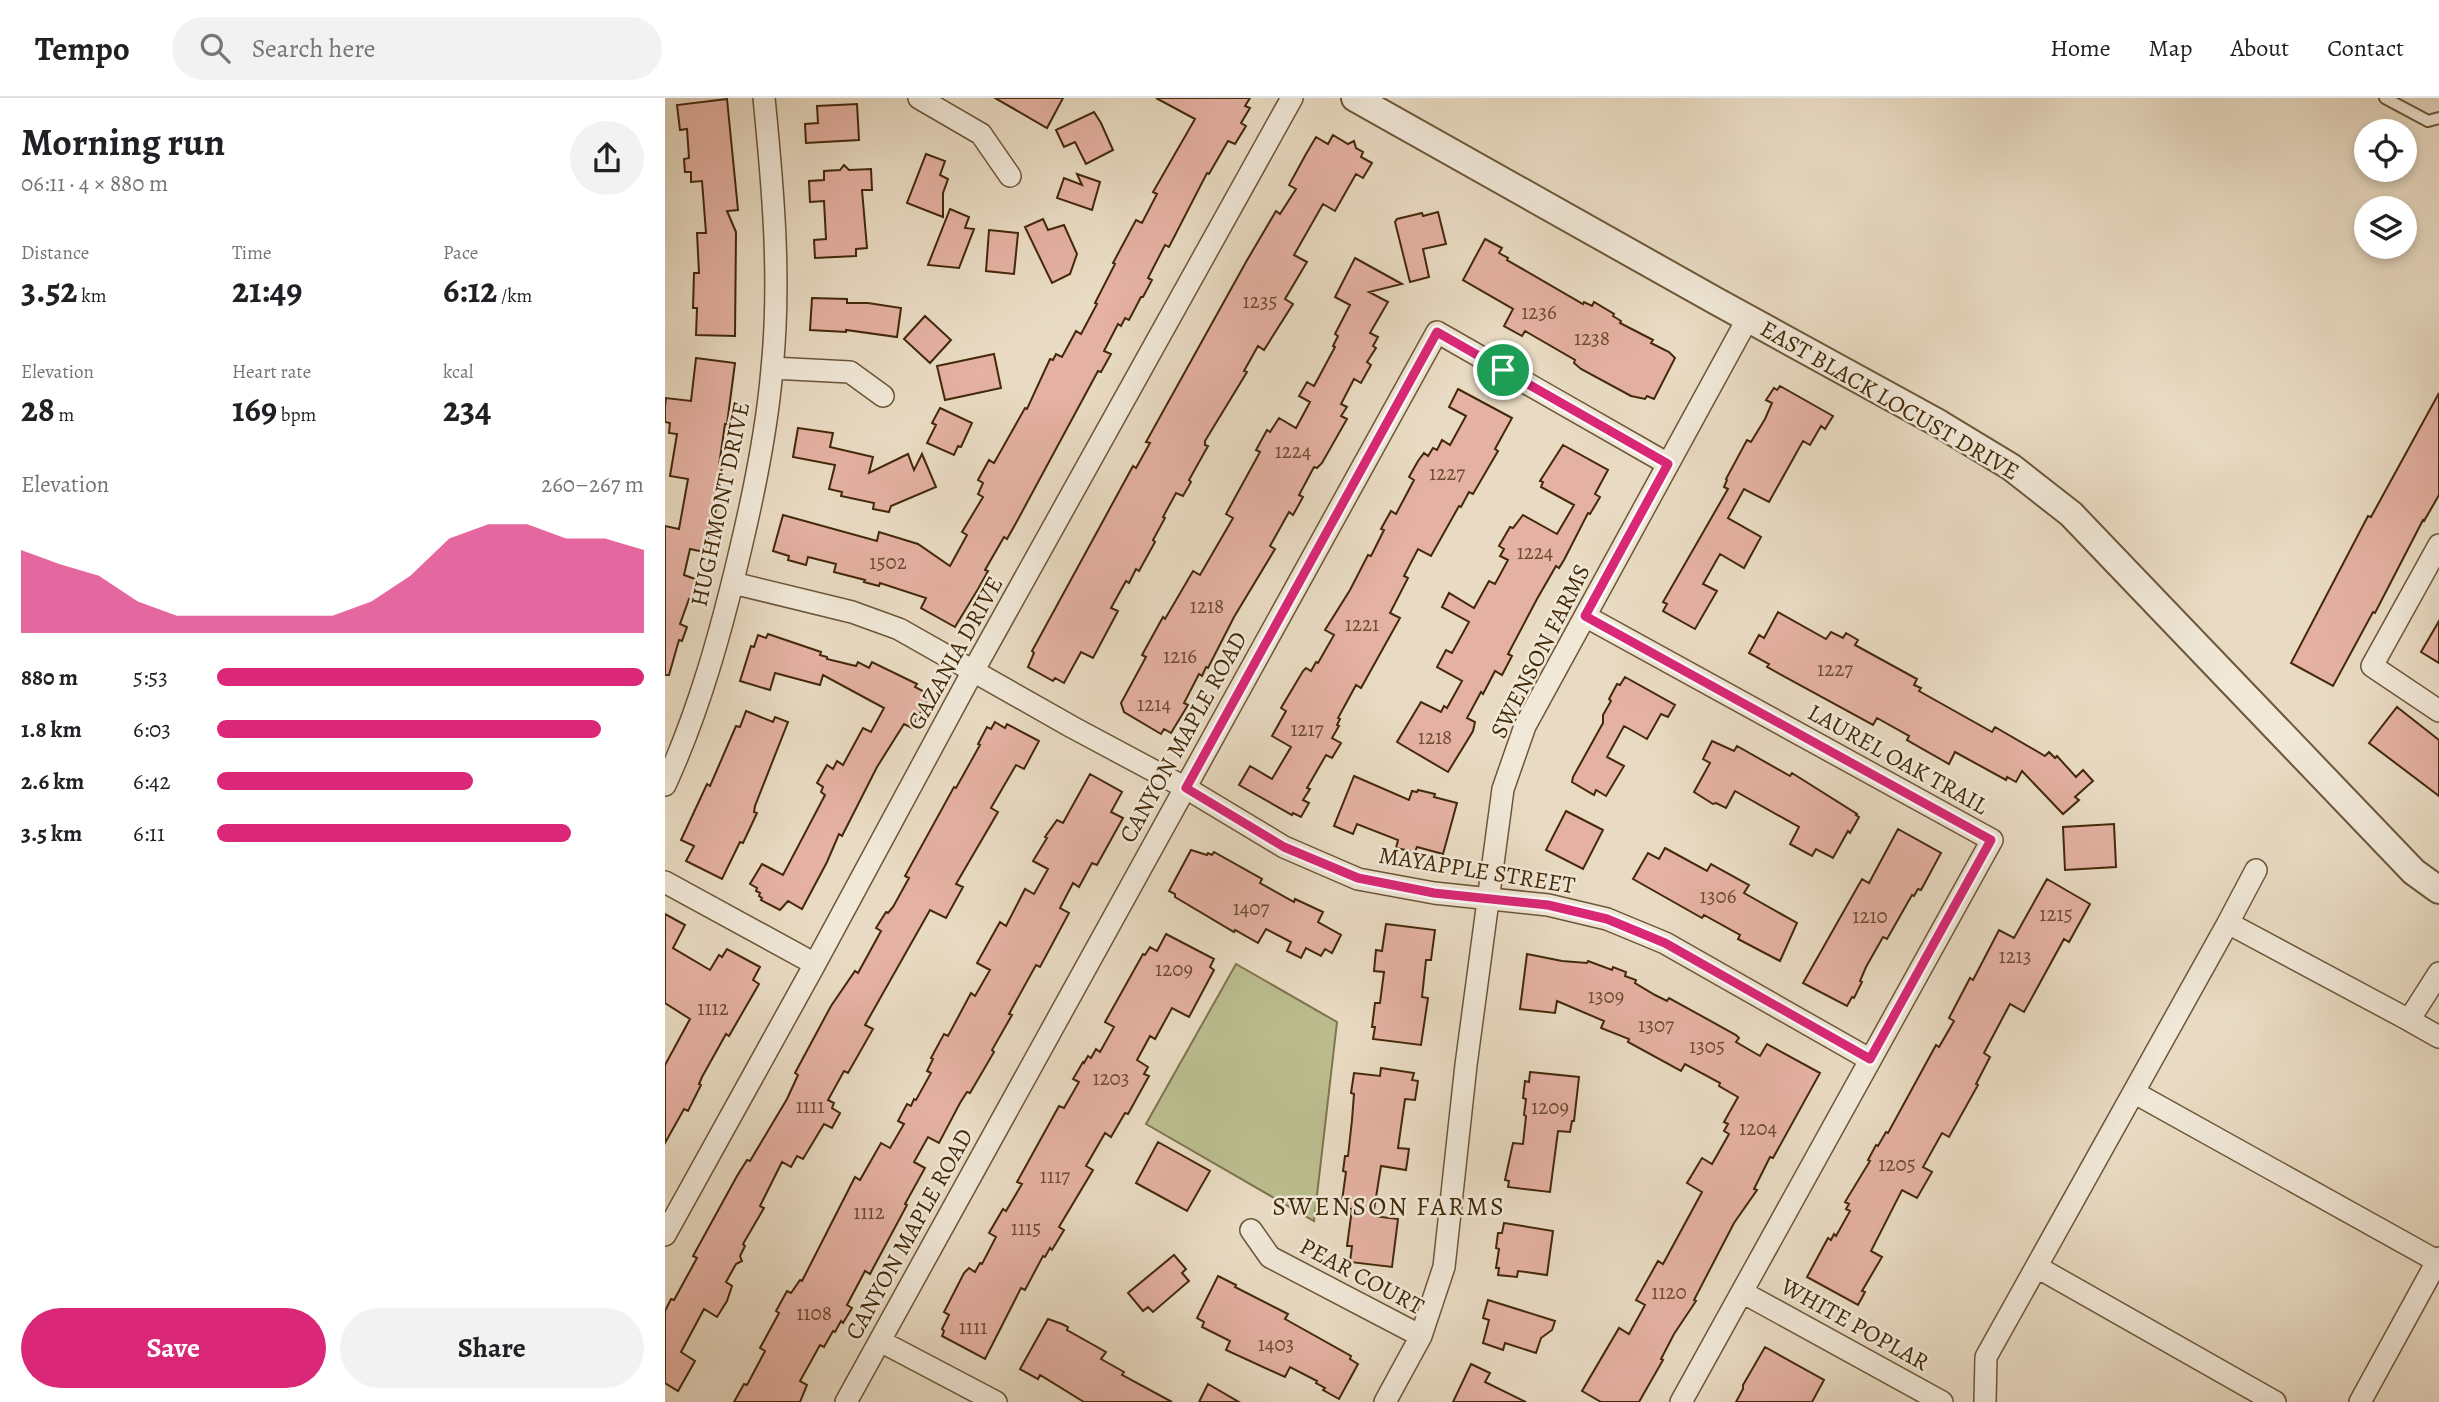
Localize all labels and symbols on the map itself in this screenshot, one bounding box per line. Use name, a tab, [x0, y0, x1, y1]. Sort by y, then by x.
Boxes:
house number: 1235	[1243, 287, 1277, 315]
house number: 1236	[1521, 298, 1557, 326]
street label: EAST BLACK LOCUST DRIVE	[1755, 313, 2025, 487]
house number: 1238	[1574, 324, 1610, 352]
pin	[1473, 340, 1533, 400]
street label: HUGHMONT DRIVE	[683, 399, 757, 609]
house number: 1224	[1275, 437, 1311, 465]
house number: 1227	[1429, 459, 1465, 487]
house number: 1224	[1517, 538, 1553, 566]
house number: 1502	[869, 548, 907, 576]
street label: SWENSON FARMS	[1482, 558, 1598, 744]
street label: GAZANIA DRIVE	[900, 570, 1010, 736]
house number: 1218	[1190, 592, 1224, 620]
house number: 1221	[1345, 610, 1379, 638]
street label: CANYON MAPLE ROAD	[1112, 626, 1254, 848]
house number: 1216	[1163, 642, 1197, 670]
house number: 1227	[1817, 655, 1853, 683]
house number: 1214	[1137, 690, 1171, 718]
street label: LAUREL OAK TRAIL	[1802, 696, 1995, 822]
house number: 1217	[1290, 715, 1324, 743]
house number: 1218	[1418, 723, 1452, 751]
street label: MAYAPPLE STREET	[1377, 839, 1577, 901]
house number: 1306	[1700, 882, 1737, 910]
house number: 1407	[1233, 894, 1270, 922]
house number: 1215	[2039, 900, 2073, 928]
house number: 1210	[1852, 902, 1888, 930]
house number: 1213	[1998, 942, 2032, 970]
house number: 1209	[1155, 955, 1193, 983]
house number: 1309	[1588, 982, 1624, 1010]
house number: 1112	[697, 994, 729, 1022]
house number: 1307	[1638, 1011, 1674, 1039]
house number: 1305	[1689, 1032, 1725, 1060]
house number: 1203	[1092, 1064, 1130, 1092]
house number: 1111	[796, 1092, 824, 1120]
house number: 1209	[1531, 1093, 1569, 1121]
house number: 1204	[1739, 1114, 1777, 1142]
street label: CANYON MAPLE ROAD	[838, 1123, 980, 1345]
house number: 1205	[1878, 1150, 1916, 1178]
house number: 1117	[1040, 1162, 1070, 1190]
district label: SWENSON FARMS	[1272, 1189, 1506, 1224]
house number: 1112	[853, 1198, 885, 1226]
house number: 1115	[1011, 1214, 1041, 1242]
street label: PEAR COURT	[1294, 1230, 1430, 1322]
street label: WHITE POPLAR	[1774, 1269, 1935, 1378]
house number: 1120	[1651, 1278, 1687, 1306]
house number: 1108	[796, 1299, 832, 1327]
house number: 1111	[959, 1313, 987, 1341]
house number: 1403	[1258, 1330, 1294, 1358]

